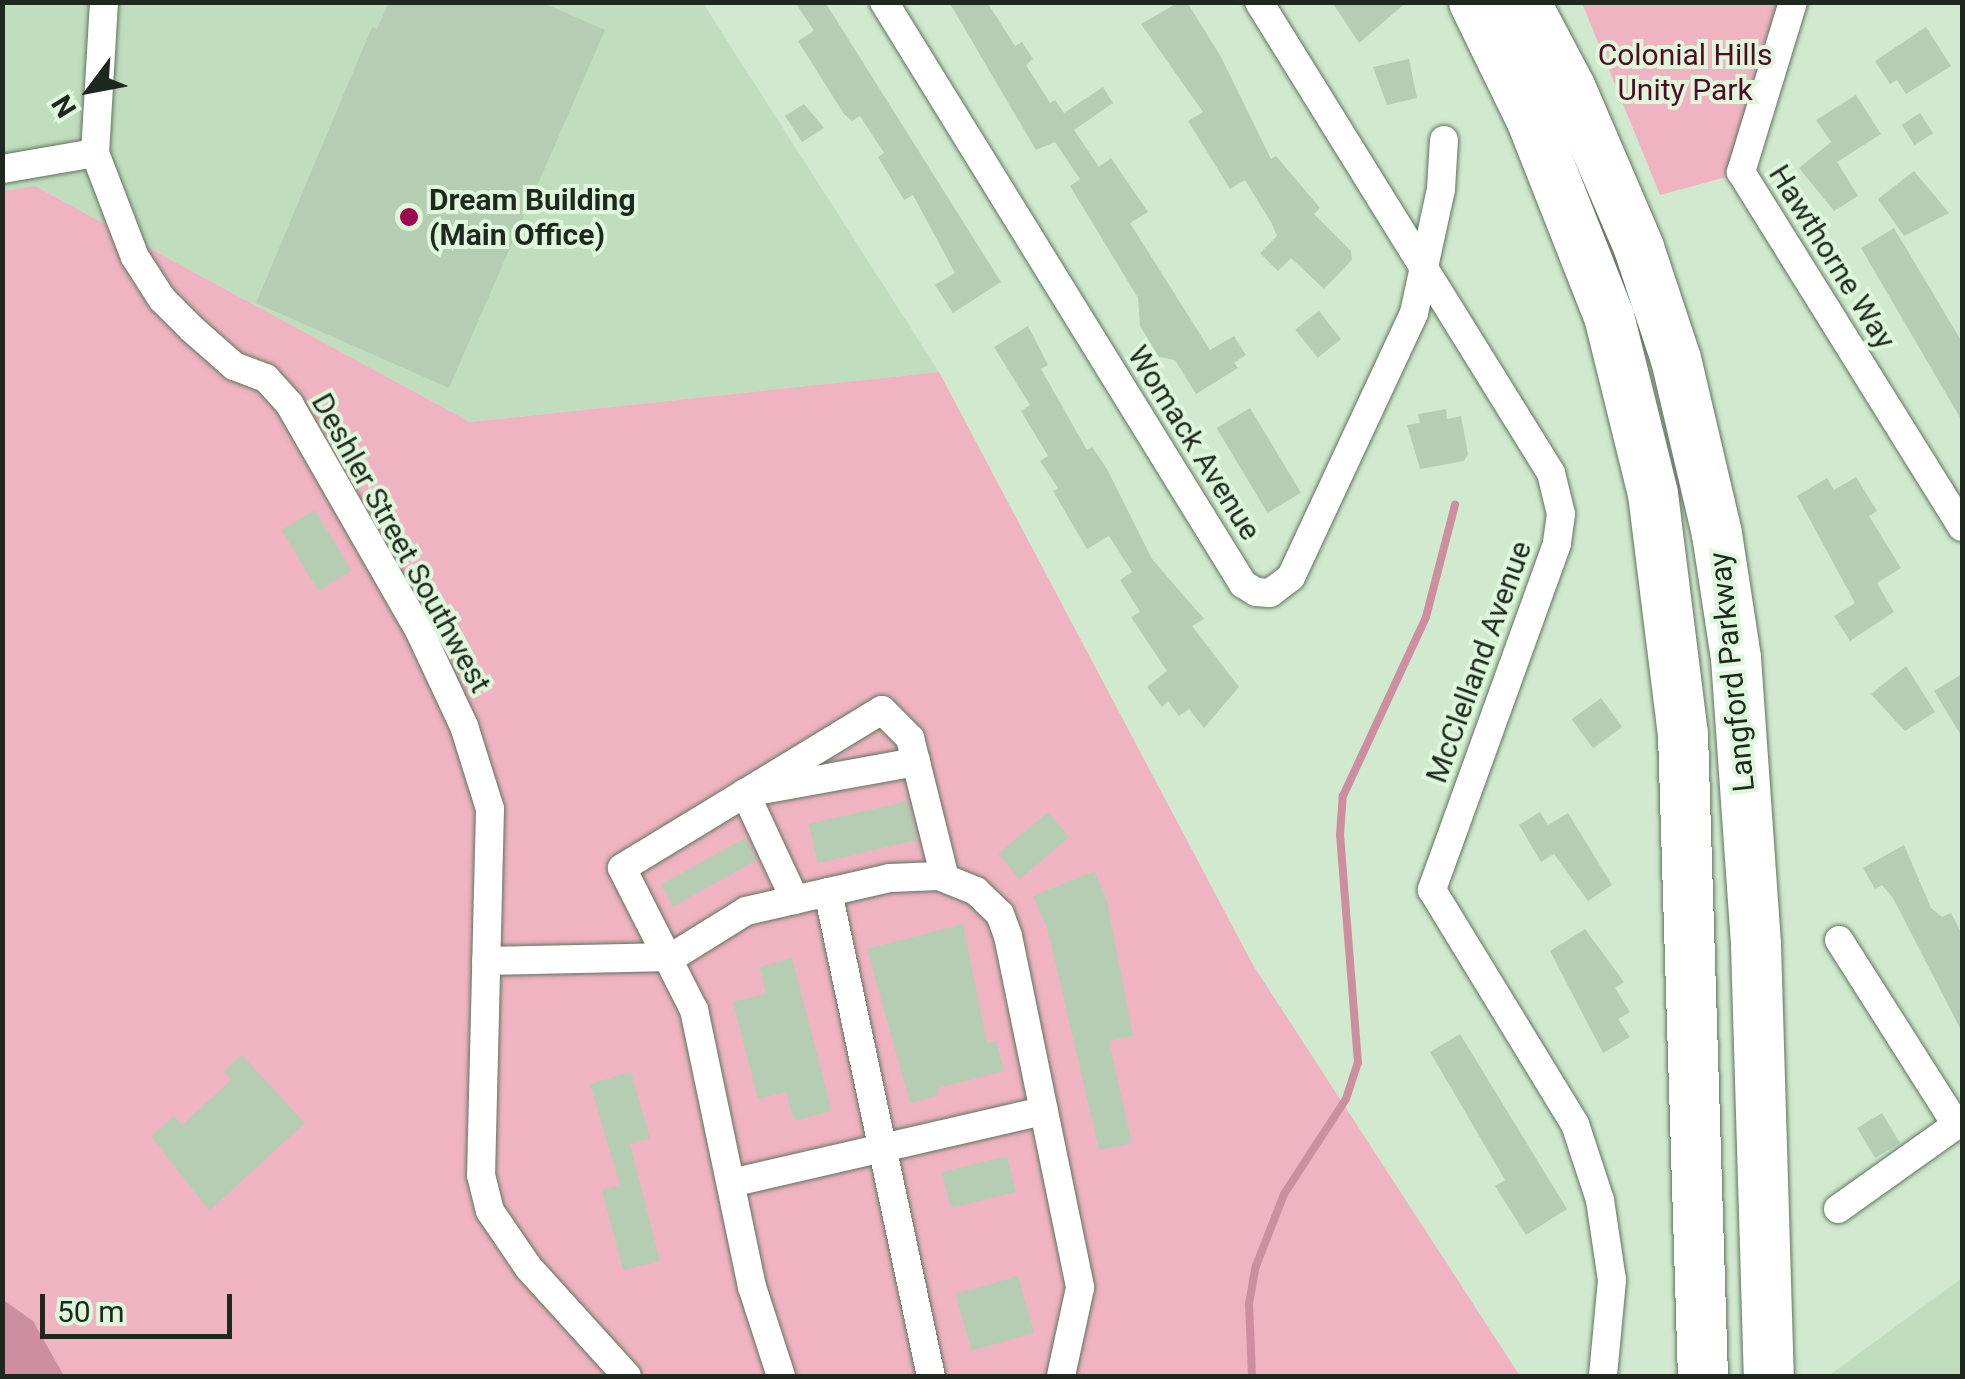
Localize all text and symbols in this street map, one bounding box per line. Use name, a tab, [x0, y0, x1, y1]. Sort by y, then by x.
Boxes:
park label: Colonial Hills Unity Park	[1598, 37, 1772, 108]
north arrow	[40, 40, 140, 140]
text: N	[45, 89, 83, 123]
street label: Hawthorne Way	[1761, 158, 1903, 356]
place label: Dream Building (Main Office)	[429, 182, 636, 252]
marker: Dream Building (Main Office)	[398, 206, 420, 228]
street label: Womack Avenue	[1120, 339, 1268, 547]
street label: Deshler Street Southwest	[304, 387, 498, 699]
street label: McClelland Avenue	[1419, 536, 1539, 788]
street label: Langford Parkway	[1702, 550, 1762, 794]
scale bar	[45, 1274, 238, 1336]
text: 50 m	[57, 1294, 124, 1329]

